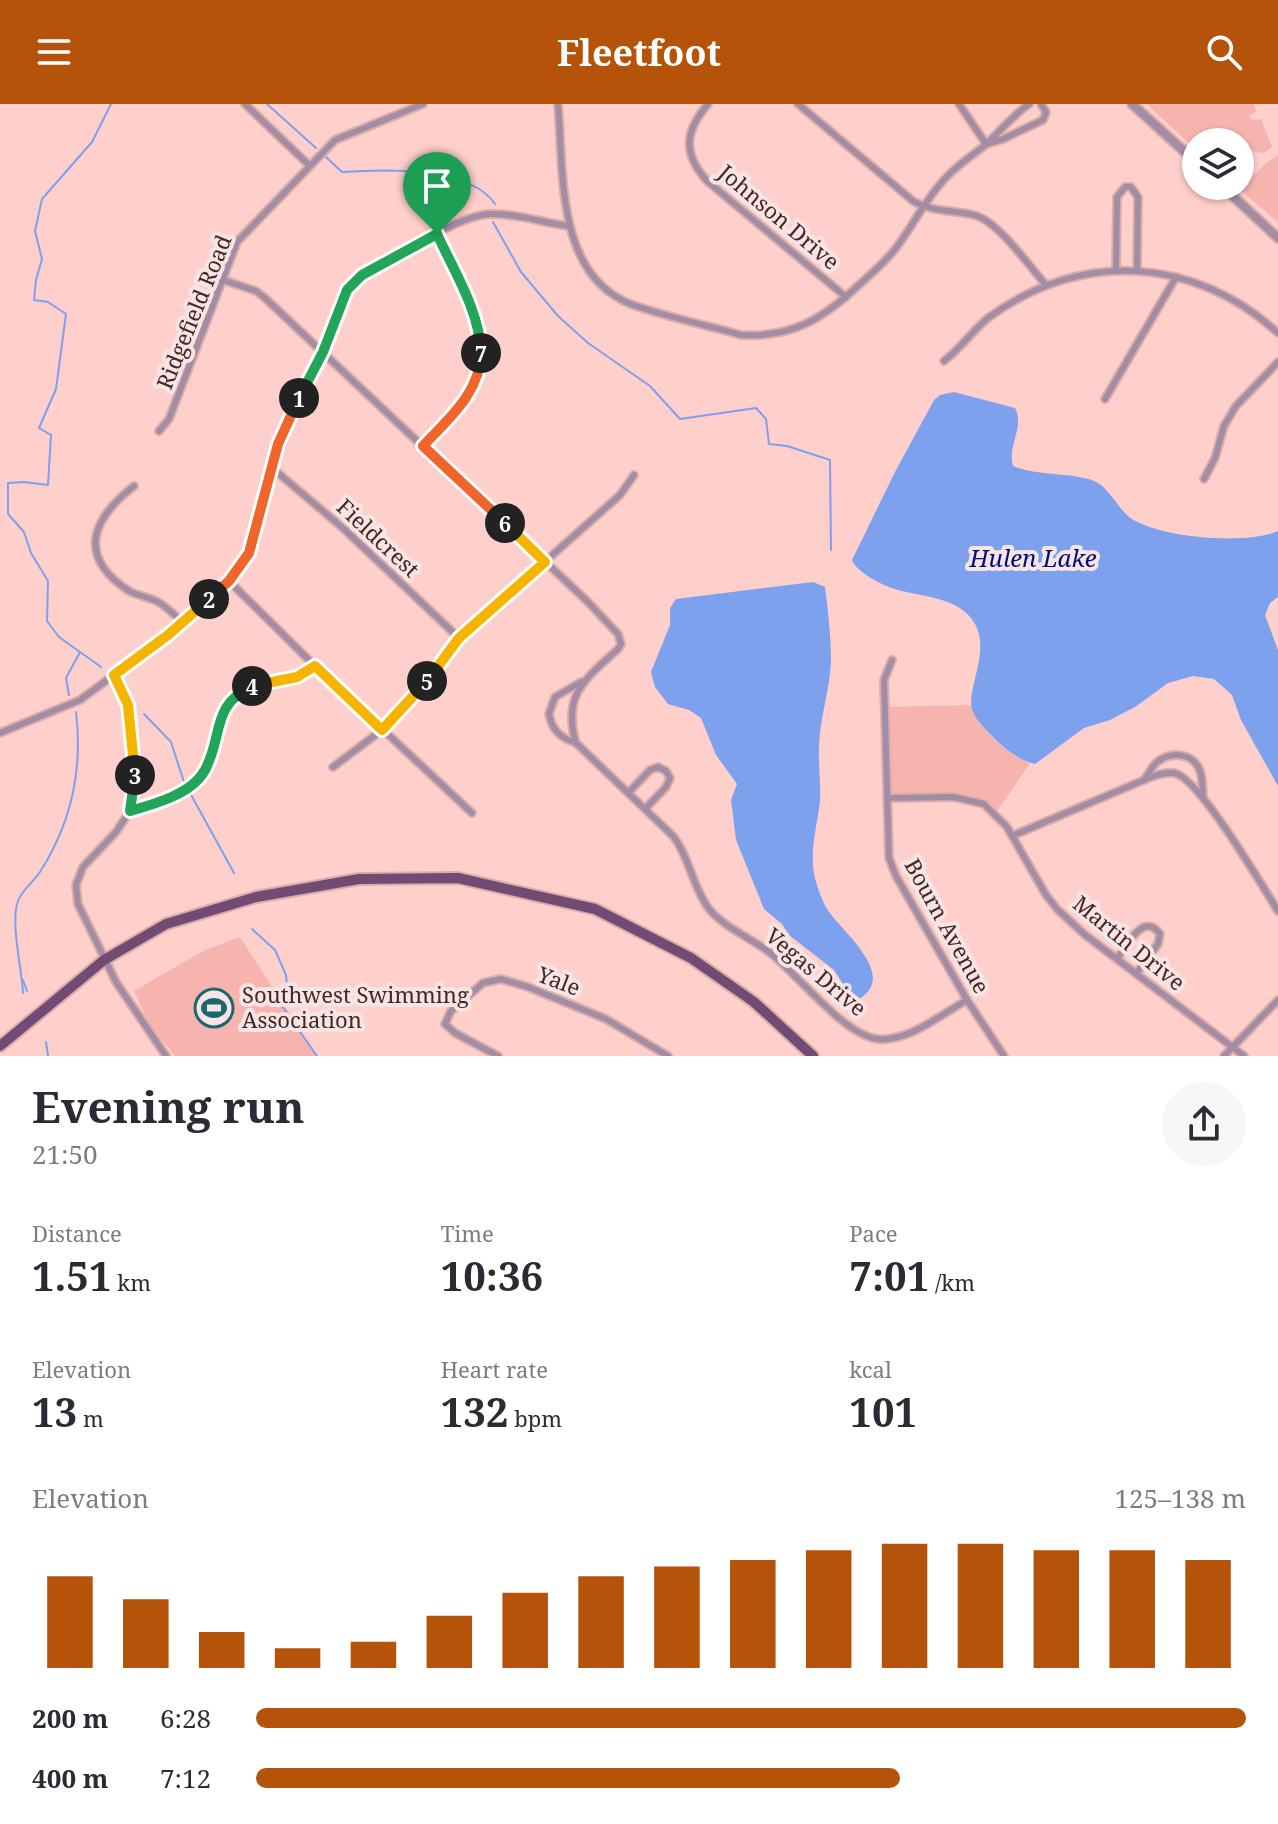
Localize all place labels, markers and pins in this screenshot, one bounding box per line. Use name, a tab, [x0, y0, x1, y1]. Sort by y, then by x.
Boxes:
pin	[403, 152, 471, 234]
pin: 7	[461, 333, 501, 373]
pin: 1	[279, 378, 319, 418]
pin: 6	[485, 503, 525, 543]
pin: 2	[189, 579, 229, 619]
pin: 5	[407, 661, 447, 701]
pin: 4	[232, 666, 272, 706]
pin: 3	[115, 755, 155, 795]
place label: Southwest Swimming Association	[242, 979, 469, 1034]
sports icon: Southwest Swimming Association	[193, 987, 235, 1029]

